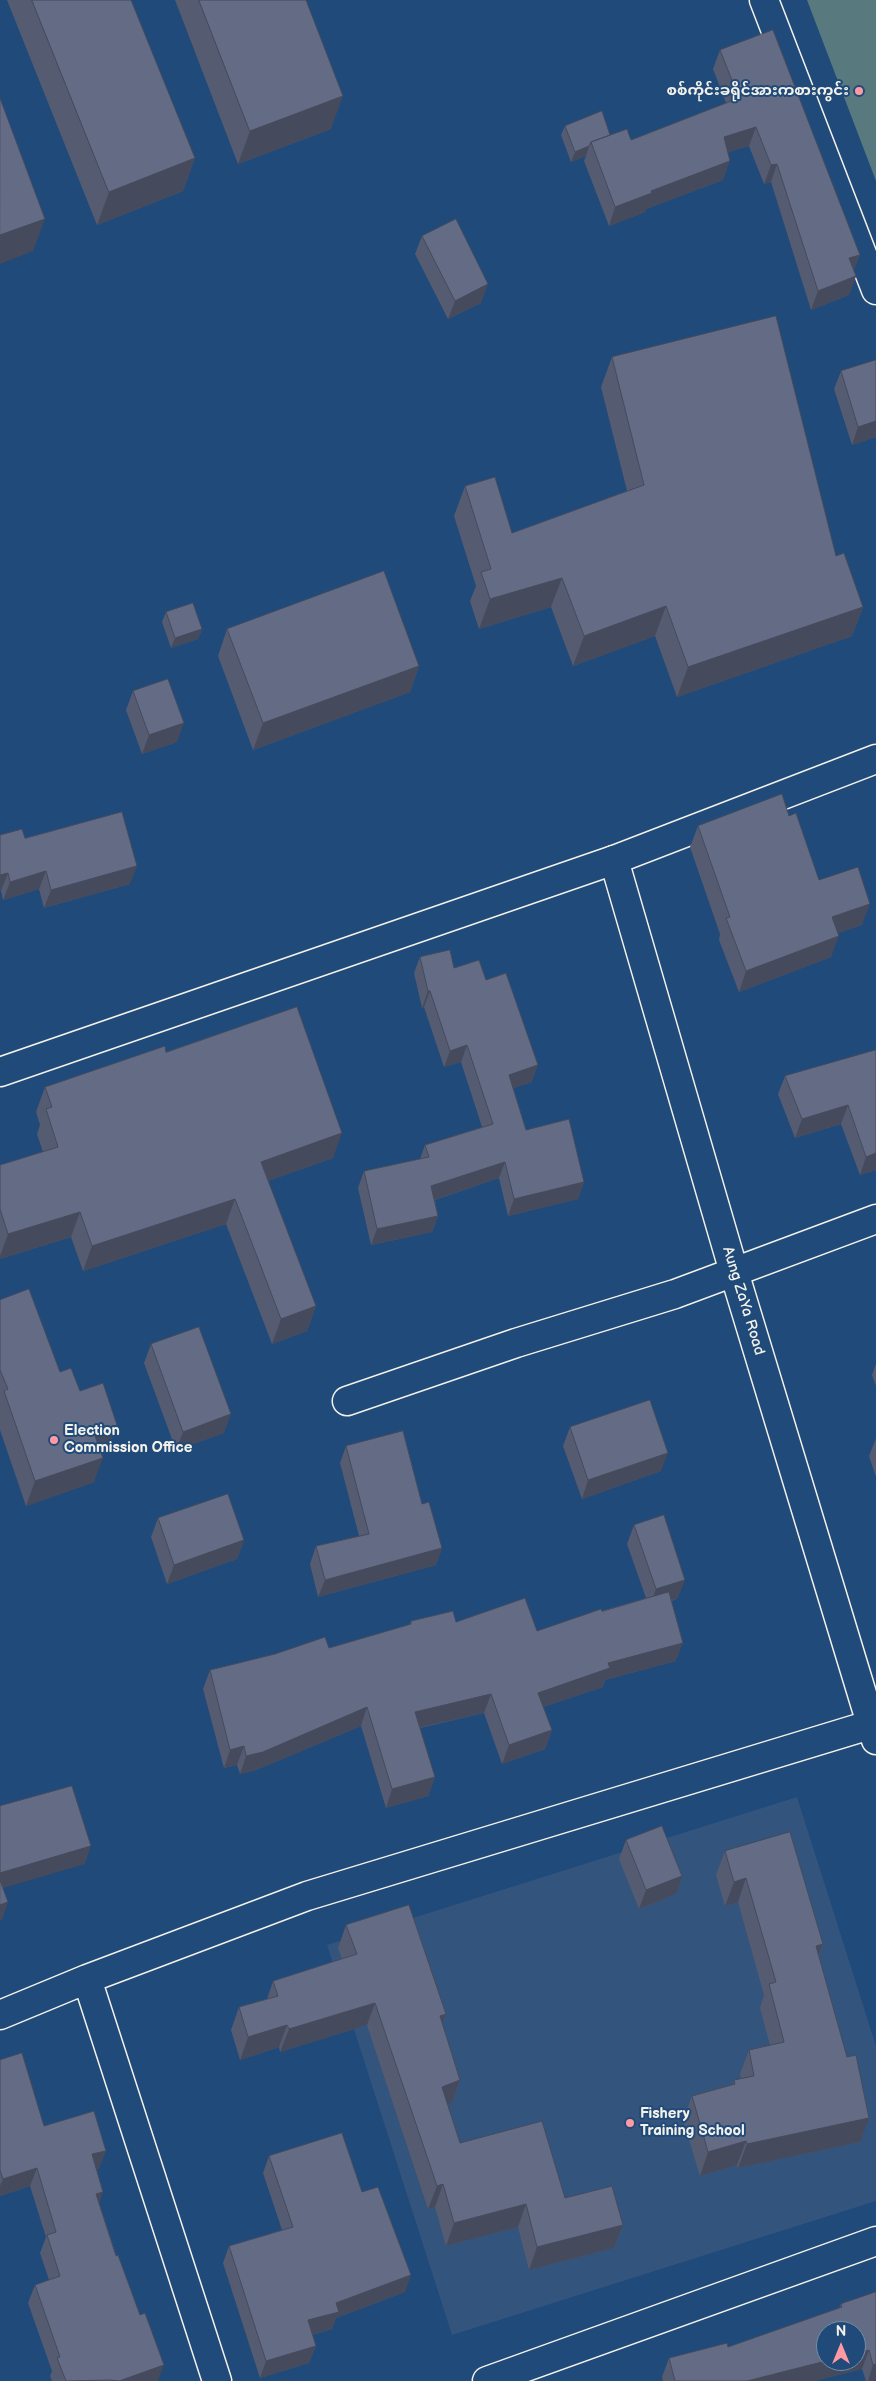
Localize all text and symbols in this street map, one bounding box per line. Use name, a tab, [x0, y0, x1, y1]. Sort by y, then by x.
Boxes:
place label: စစ်ကိုင်းခရိုင်အားကစားကွင်း	[667, 82, 849, 100]
marker: စစ်ကိုင်းခရိုင်အားကစားကွင်း	[853, 85, 865, 97]
street label: Aung ZaYa Road	[718, 1245, 768, 1357]
place label: Election Commission Office	[64, 1422, 192, 1457]
marker: Election Commission Office	[48, 1434, 60, 1446]
place label: Fishery Training School	[640, 2105, 745, 2140]
marker: Fishery Training School	[624, 2117, 636, 2129]
north arrow	[816, 2321, 866, 2371]
text: N	[836, 2323, 846, 2340]

